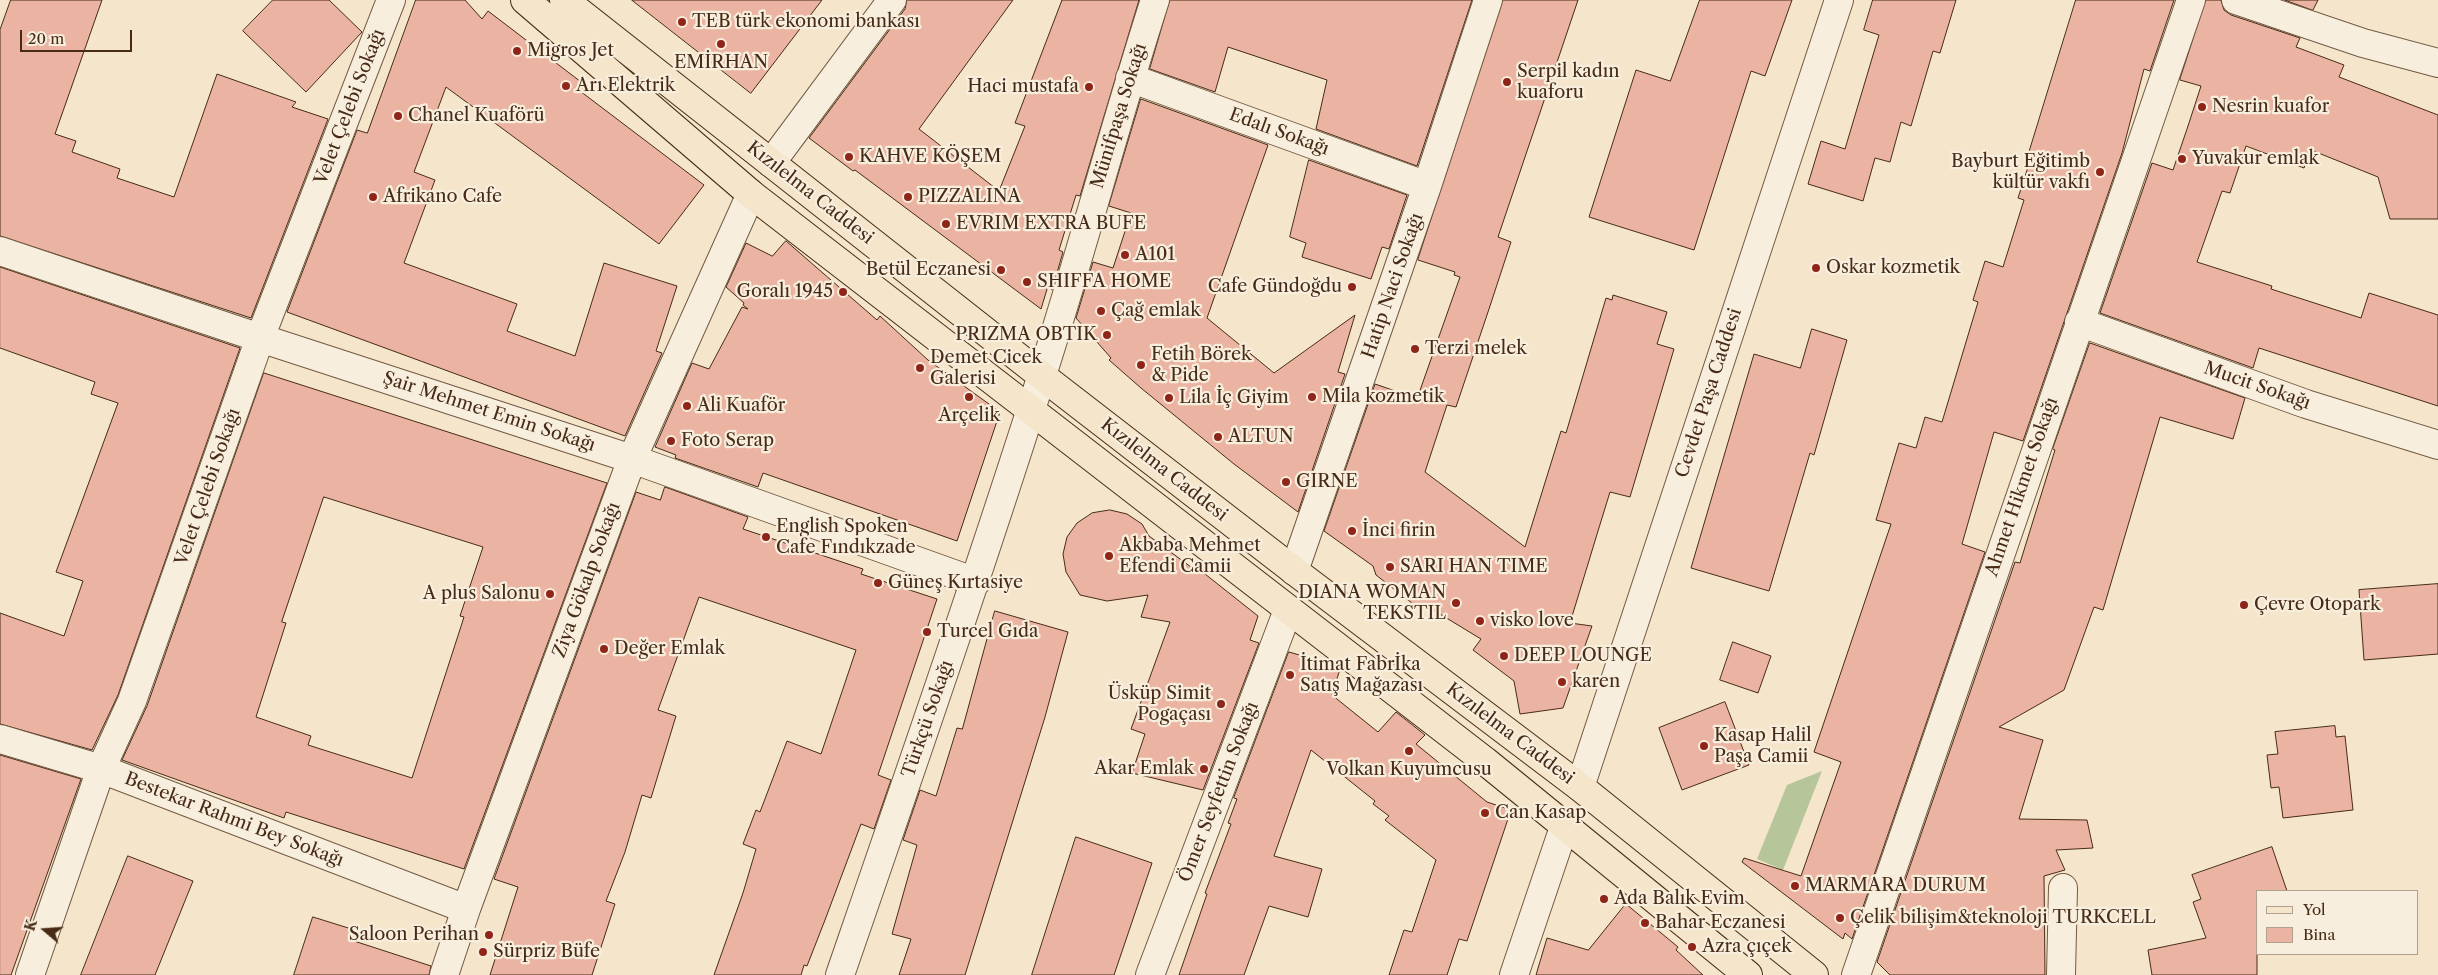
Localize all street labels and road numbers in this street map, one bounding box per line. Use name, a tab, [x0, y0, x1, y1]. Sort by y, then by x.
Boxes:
street label: Velet Çelebi Sokağı	[310, 26, 390, 188]
street label: Münifpaşa Sokağı	[1087, 41, 1151, 191]
street label: Edalı Sokağı	[1226, 104, 1332, 160]
street label: Kızılelma Caddesi	[742, 137, 878, 249]
street label: Hatip Naci Sokağı	[1358, 210, 1428, 362]
street label: Cevdet Paşa Caddesi	[1671, 305, 1747, 481]
street label: Mucit Sokağı	[2201, 358, 2313, 414]
street label: Şair Mehmet Emin Sokağı	[380, 367, 598, 457]
street label: Ahmet Hikmet Sokağı	[1981, 395, 2063, 579]
street label: Velet Çelebi Sokağı	[171, 406, 245, 568]
street label: Kızılelma Caddesi	[1096, 414, 1232, 526]
street label: Ziya Gökalp Sokağı	[549, 499, 625, 661]
street label: Türkçü Sokağı	[898, 658, 958, 780]
street label: Kızılelma Caddesi	[1442, 679, 1578, 789]
street label: Ömer Seyfettin Sokağı	[1175, 699, 1263, 885]
street label: Bestekar Rahmi Bey Sokağı	[121, 768, 347, 872]

